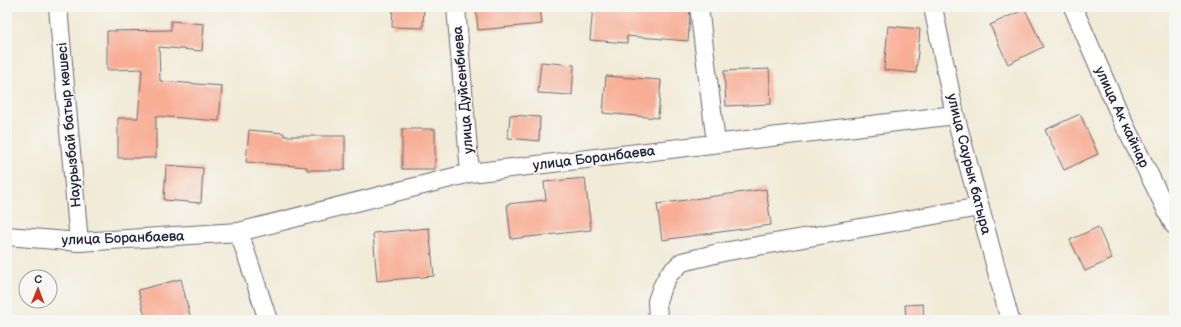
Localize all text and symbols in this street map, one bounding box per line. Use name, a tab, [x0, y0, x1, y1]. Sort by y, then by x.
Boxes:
street label: улица Дуйсенбиева	[449, 25, 477, 155]
street label: Наурызбай батыр көшесі	[53, 42, 85, 208]
street label: улица Ак кайнар	[1091, 64, 1153, 170]
street label: улица Саурык батыра	[943, 92, 995, 237]
street label: улица Боранбаева	[532, 142, 657, 174]
street label: улица Боранбаева	[61, 227, 185, 249]
north arrow	[18, 269, 58, 309]
text: С	[34, 273, 42, 286]

